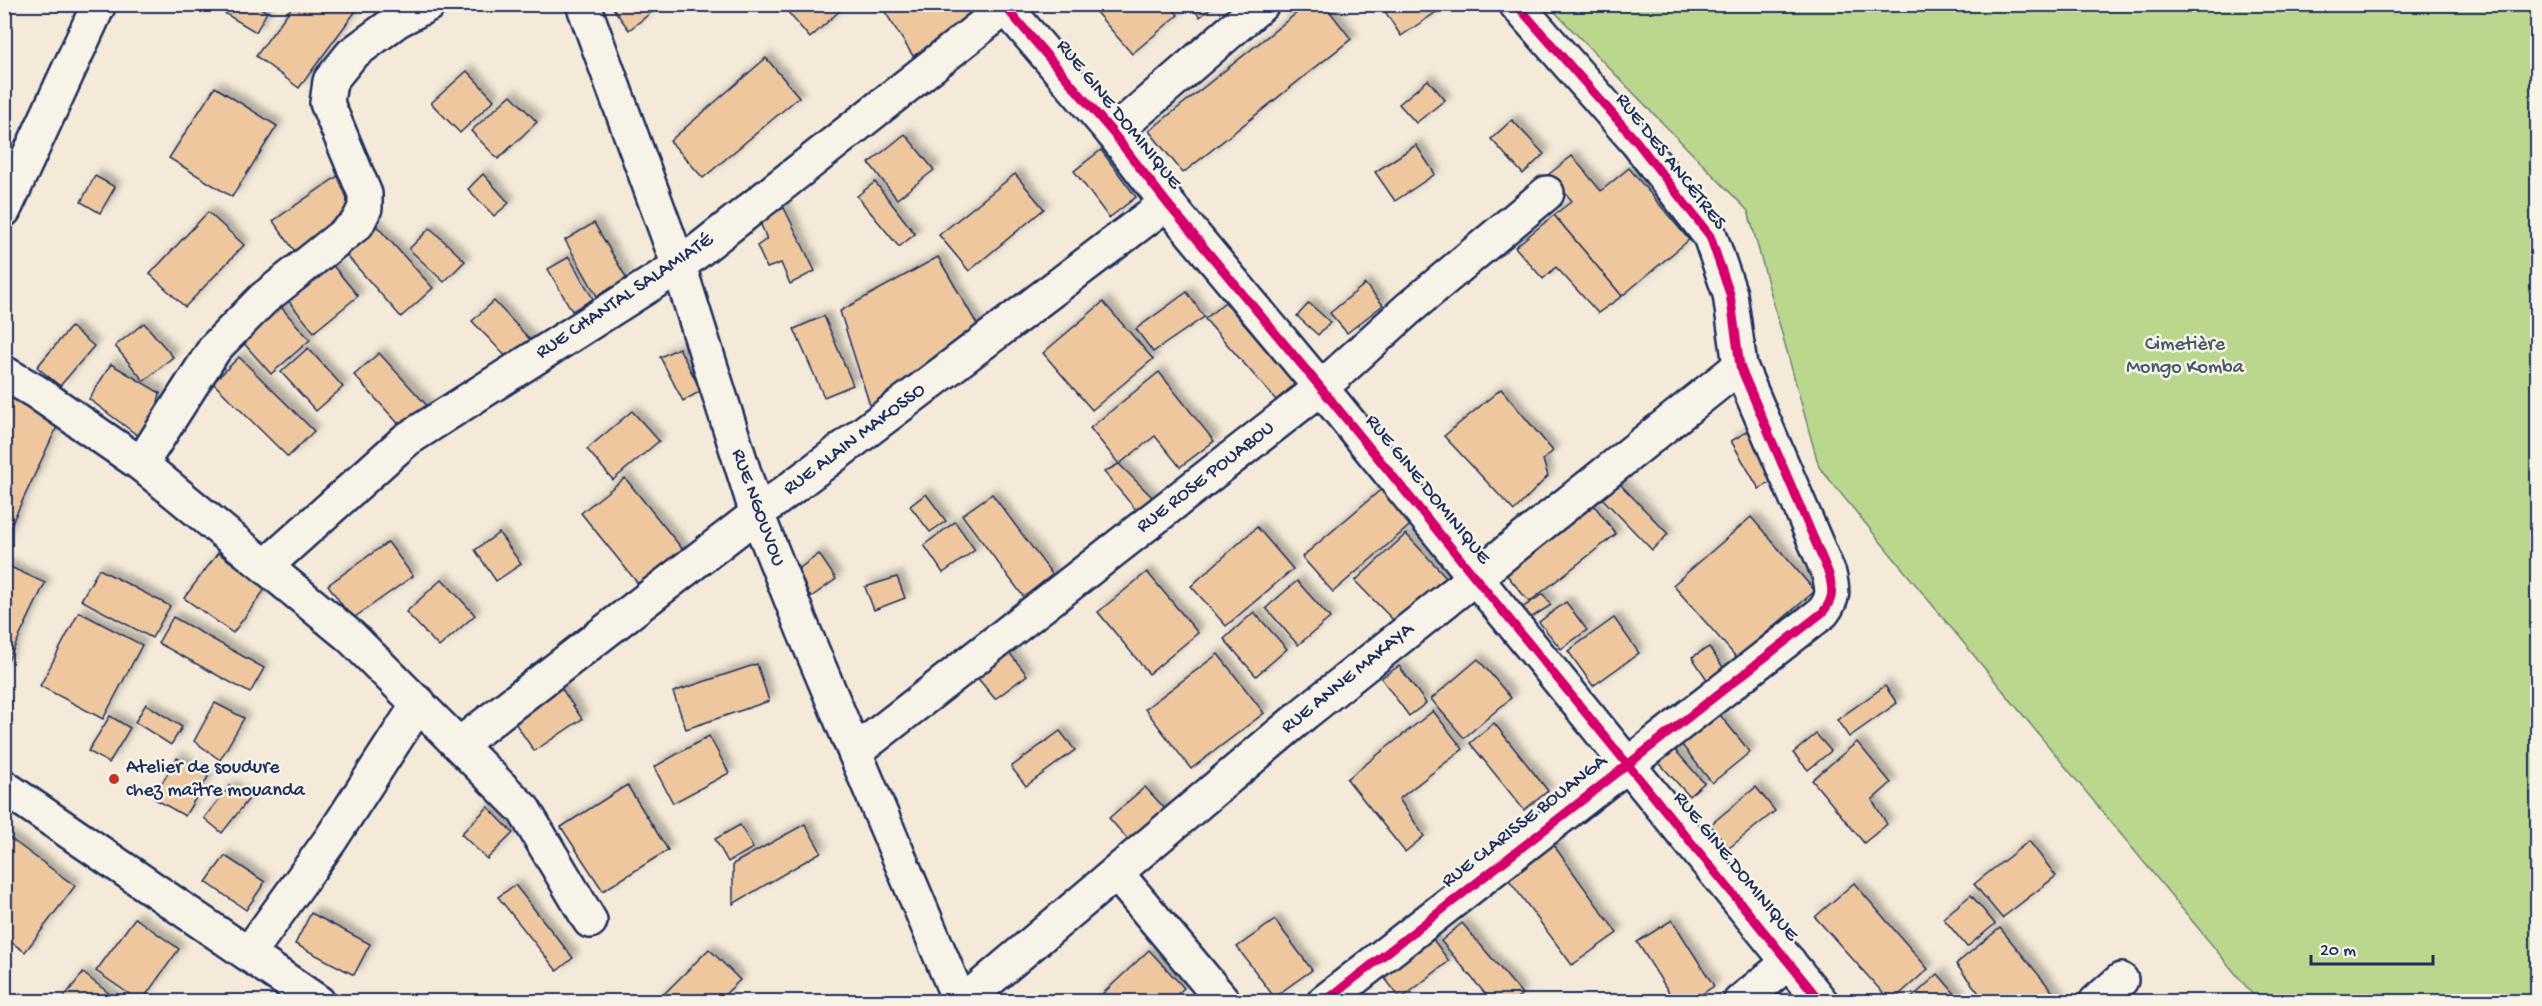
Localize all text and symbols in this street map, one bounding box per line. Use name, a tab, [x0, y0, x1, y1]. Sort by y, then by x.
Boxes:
street label: RUE GINE DOMINIQUE	[1051, 36, 1186, 196]
street label: RUE DES ANCÊTRES	[1610, 89, 1732, 235]
street label: RUE CHANTAL SALAMIATÉ	[531, 227, 719, 365]
park label: Cimetière Mongo Komba	[2126, 334, 2245, 380]
street label: RUE ALAIN MAKOSSO	[779, 379, 931, 501]
street label: RUE GINE DOMINIQUE	[1360, 411, 1495, 571]
street label: RUE ROSE POUABOU	[1133, 417, 1279, 539]
street label: RUE NGOUVOU	[725, 446, 789, 570]
street label: RUE ANNE MAKAYA	[1277, 618, 1420, 740]
street label: RUE CLARISSE BOUANGA	[1438, 750, 1613, 894]
place label: Atelier de soudure chez maître mouanda	[126, 757, 306, 803]
marker: Atelier de soudure chez maître mouanda	[107, 772, 121, 786]
street label: RUE GINE DOMINIQUE	[1668, 788, 1803, 948]
scale bar	[2311, 928, 2432, 966]
text: 20 m	[2320, 941, 2356, 962]

